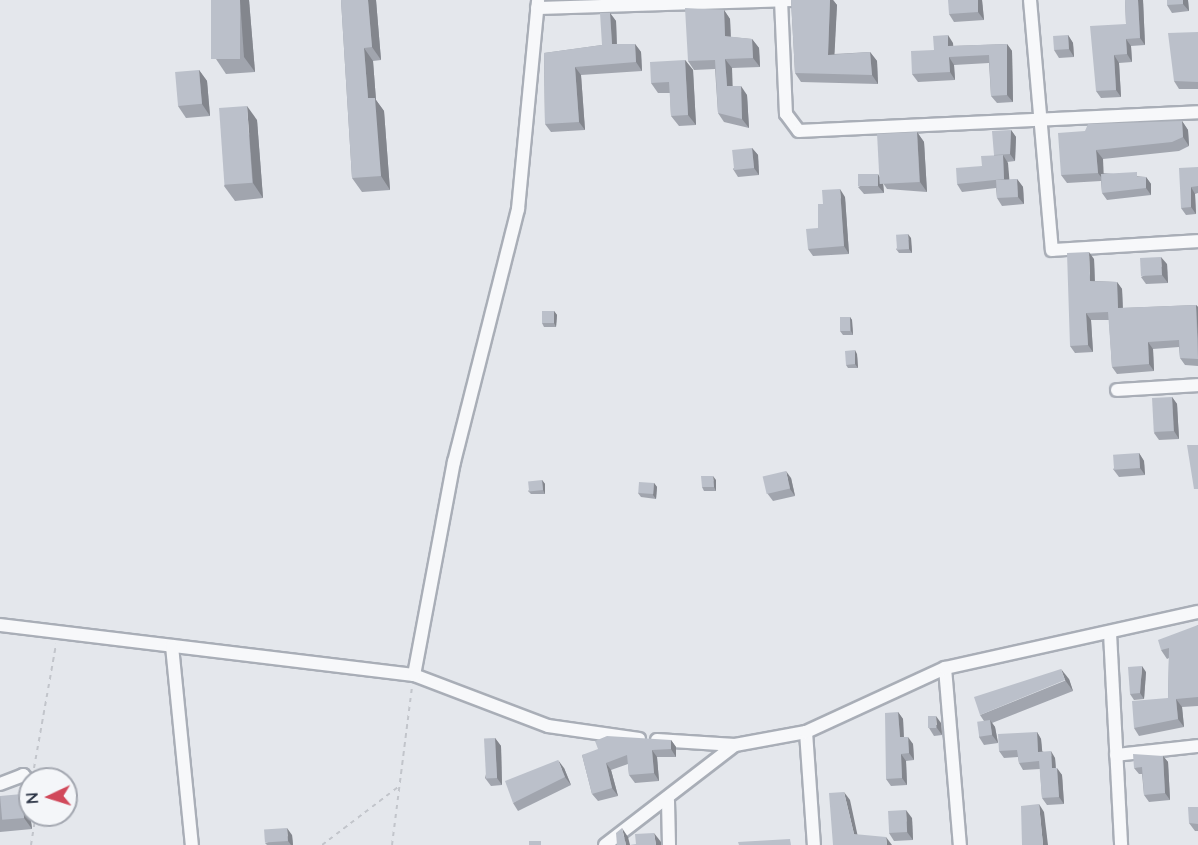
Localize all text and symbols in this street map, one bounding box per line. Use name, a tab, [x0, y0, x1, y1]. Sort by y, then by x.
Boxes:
north arrow	[18, 767, 78, 827]
text: N	[22, 792, 42, 805]

